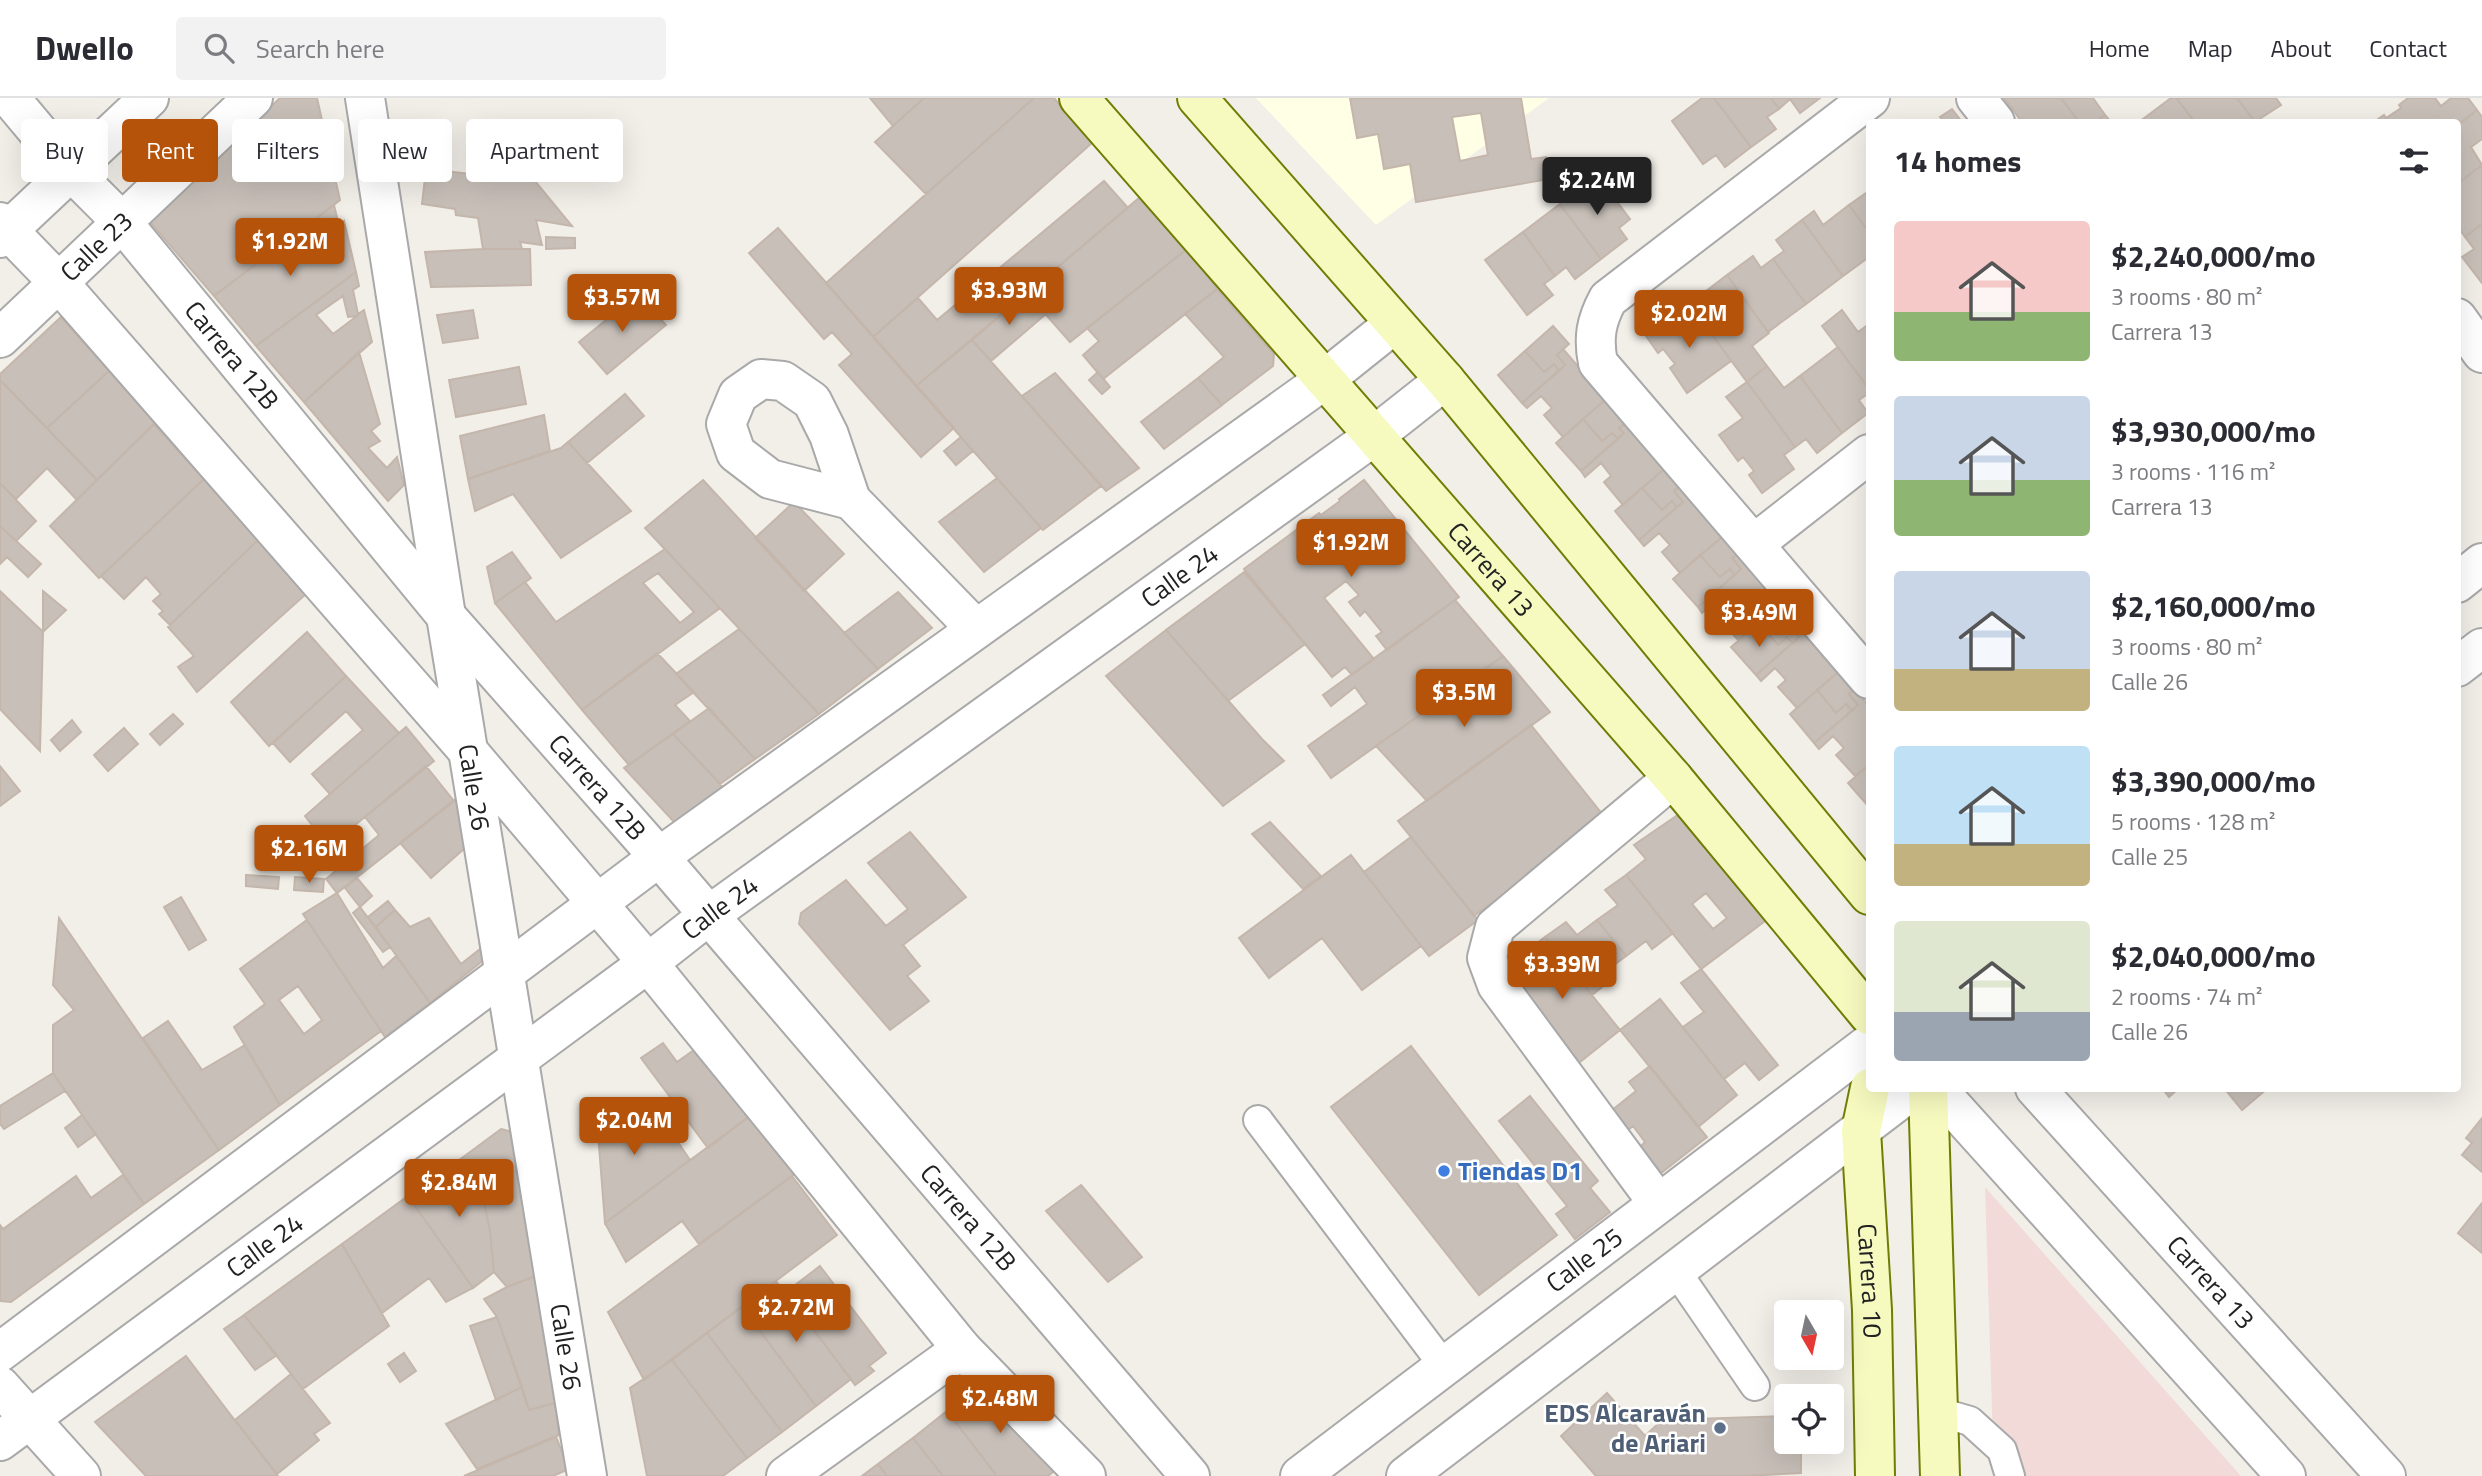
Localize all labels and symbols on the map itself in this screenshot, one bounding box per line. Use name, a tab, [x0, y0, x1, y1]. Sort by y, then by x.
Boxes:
pin: $2.24M	[1540, 158, 1654, 217]
street label: Calle 23	[51, 202, 141, 290]
pin: $1.92M	[233, 218, 347, 278]
pin: $3.93M	[952, 268, 1066, 327]
pin: $3.57M	[565, 274, 679, 334]
pin: $2.02M	[1632, 290, 1746, 350]
street label: Carrera 12B	[175, 292, 289, 418]
street label: Carrera 13	[1439, 513, 1544, 625]
pin: $1.92M	[1294, 519, 1408, 579]
street label: Calle 24	[1133, 534, 1226, 617]
pin: $3.49M	[1702, 589, 1816, 649]
pin: $3.5M	[1415, 670, 1513, 729]
street label: Carrera 12B	[540, 725, 656, 849]
street label: Calle 26	[448, 741, 501, 834]
pin: $2.16M	[252, 826, 366, 885]
street label: Calle 24	[673, 866, 766, 949]
pin: $3.39M	[1505, 942, 1619, 1001]
pin: $2.04M	[577, 1098, 691, 1157]
place label: Tiendas D1	[1458, 1151, 1583, 1190]
street label: Carrera 12B	[911, 1155, 1026, 1280]
pin: $2.84M	[402, 1160, 516, 1219]
marker: Tiendas D1	[1436, 1163, 1452, 1179]
street label: Calle 24	[218, 1204, 311, 1287]
street label: Calle 25	[1538, 1218, 1631, 1302]
street label: Carrera 10	[1848, 1222, 1893, 1339]
street label: Carrera 13	[2158, 1226, 2264, 1338]
pin: $2.72M	[739, 1284, 853, 1344]
north arrow	[1774, 1300, 1844, 1370]
street label: Calle 26	[540, 1301, 593, 1393]
pin: $2.48M	[943, 1376, 1057, 1435]
place label: EDS Alcaraván de Ariari	[1544, 1393, 1706, 1462]
marker: EDS Alcaraván de Ariari	[1712, 1420, 1728, 1436]

